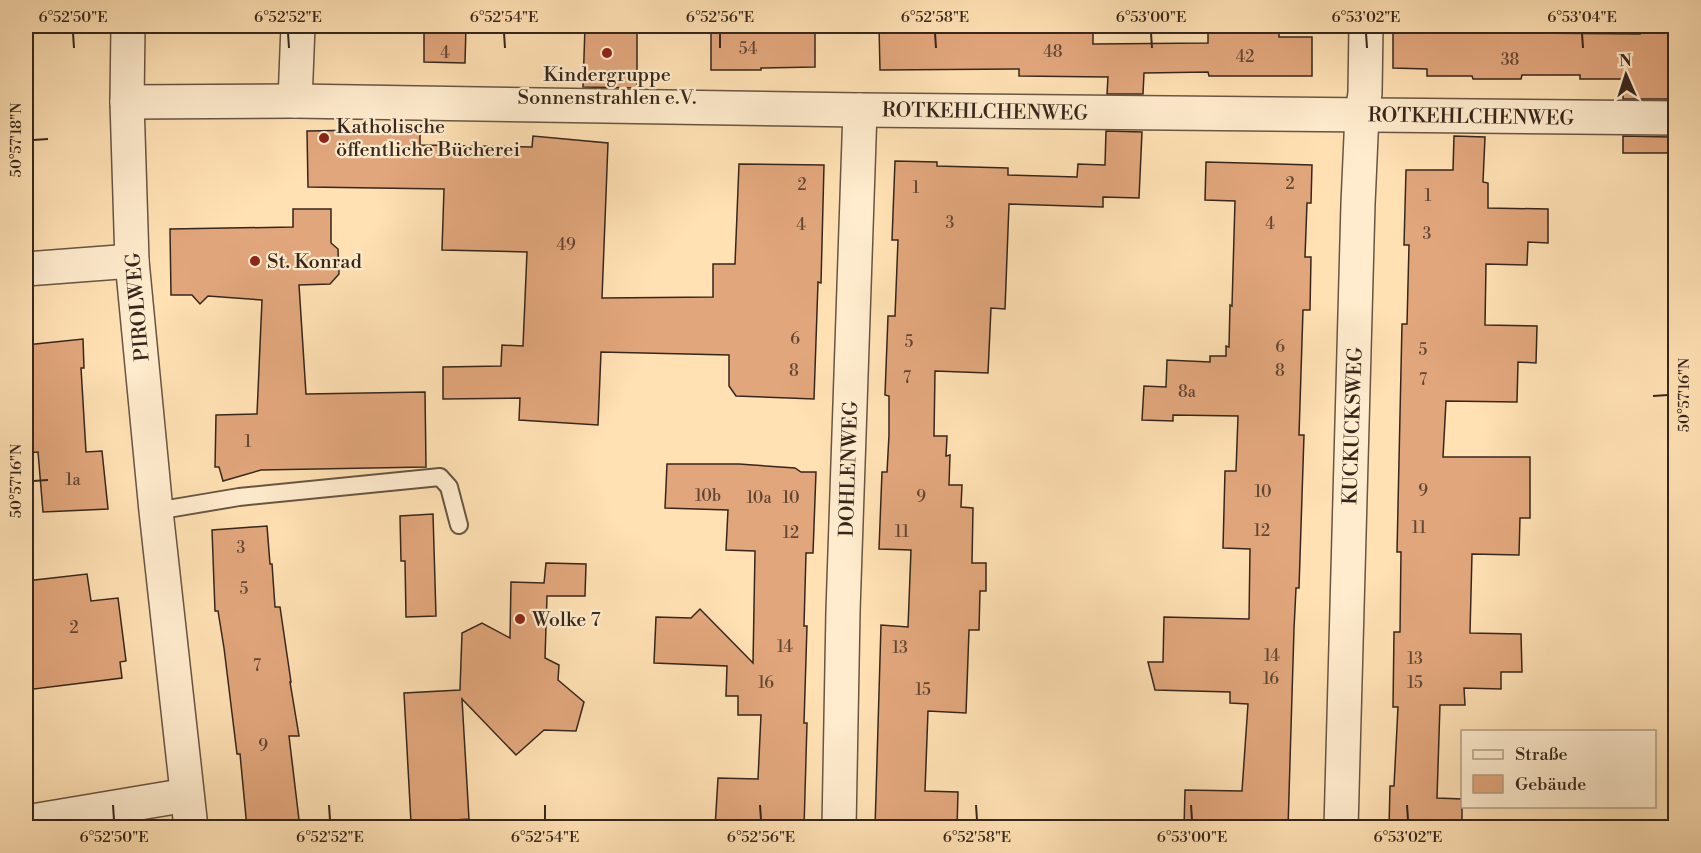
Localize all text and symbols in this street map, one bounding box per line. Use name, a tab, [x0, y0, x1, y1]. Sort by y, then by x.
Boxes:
text: 6°52'50"E	[38, 8, 108, 27]
text: 6°52'52"E	[254, 8, 322, 27]
text: 6°52'54"E	[470, 8, 538, 27]
text: 6°52'56"E	[686, 8, 754, 27]
text: 6°52'58"E	[901, 8, 969, 27]
text: 6°53'00"E	[1116, 8, 1186, 27]
text: 6°53'02"E	[1332, 8, 1401, 27]
text: 6°53'04"E	[1547, 8, 1617, 27]
house number: 54	[739, 39, 758, 59]
house number: 48	[1043, 42, 1063, 62]
house number: 4	[440, 43, 450, 63]
north arrow	[1596, 45, 1656, 105]
marker: Kindergruppe Sonnenstrahlen e.V.	[600, 46, 614, 60]
house number: 42	[1236, 47, 1254, 67]
house number: 38	[1501, 50, 1520, 70]
text: N	[1618, 51, 1632, 71]
place label: Kindergruppe Sonnenstrahlen e.V.	[518, 63, 696, 111]
street label: ROTKEHLCHENWEG	[882, 98, 1089, 127]
text: 50°57'18"N	[7, 103, 26, 177]
street label: ROTKEHLCHENWEG	[1368, 103, 1575, 132]
place label: Katholische öffentliche Bücherei	[336, 115, 520, 163]
marker: Katholische öffentliche Bücherei	[317, 131, 331, 145]
house number: 2	[1285, 174, 1295, 194]
house number: 2	[797, 175, 807, 195]
house number: 1	[913, 178, 920, 198]
house number: 1	[1425, 186, 1432, 206]
house number: 3	[946, 213, 955, 233]
house number: 4	[1265, 214, 1275, 234]
house number: 4	[796, 215, 806, 235]
house number: 3	[1423, 224, 1432, 244]
house number: 49	[556, 235, 576, 255]
place label: St. Konrad	[267, 250, 362, 275]
street label: PIROLWEG	[121, 251, 156, 362]
marker: St. Konrad	[248, 254, 262, 268]
house number: 6	[790, 329, 800, 349]
house number: 5	[905, 332, 914, 352]
house number: 6	[1275, 337, 1285, 357]
house number: 5	[1419, 340, 1428, 360]
street label: KUCKUCKSWEG	[1338, 346, 1369, 505]
text: 50°57'16"N	[1675, 358, 1694, 432]
house number: 8	[789, 361, 799, 381]
house number: 8	[1275, 361, 1285, 381]
house number: 7	[903, 368, 911, 388]
house number: 7	[1419, 370, 1427, 390]
house number: 8a	[1178, 382, 1197, 402]
street label: DOHLENWEG	[835, 400, 864, 537]
house number: 1	[245, 432, 252, 452]
text: 50°57'16"N	[7, 444, 26, 518]
house number: 1a	[66, 470, 81, 490]
house number: 9	[1418, 481, 1428, 501]
house number: 10	[1255, 482, 1272, 502]
house number: 10b	[695, 486, 721, 506]
house number: 9	[916, 487, 926, 507]
house number: 10a	[746, 488, 772, 508]
house number: 10	[783, 488, 800, 508]
house number: 11	[1412, 518, 1426, 538]
house number: 12	[1254, 521, 1270, 541]
house number: 11	[895, 522, 909, 542]
house number: 12	[783, 523, 799, 543]
house number: 3	[237, 538, 246, 558]
house number: 5	[240, 579, 249, 599]
place label: Wolke 7	[531, 608, 601, 633]
marker: Wolke 7	[513, 612, 527, 626]
house number: 2	[69, 618, 79, 638]
house number: 14	[777, 637, 793, 657]
house number: 13	[892, 638, 908, 658]
house number: 14	[1264, 646, 1280, 666]
house number: 13	[1407, 649, 1423, 669]
house number: 7	[253, 656, 261, 676]
house number: 16	[1263, 669, 1279, 689]
house number: 16	[758, 673, 774, 693]
house number: 15	[1407, 673, 1423, 693]
house number: 15	[915, 680, 931, 700]
legend	[1461, 730, 1656, 808]
house number: 9	[258, 736, 268, 756]
text: Straße	[1515, 743, 1568, 766]
text: Gebäude	[1515, 773, 1586, 796]
text: 6°52'50"E	[79, 828, 149, 847]
text: 6°52'52"E	[296, 828, 364, 847]
text: 6°52'54"E	[511, 828, 579, 847]
text: 6°52'56"E	[727, 828, 795, 847]
text: 6°52'58"E	[943, 828, 1011, 847]
text: 6°53'00"E	[1157, 828, 1227, 847]
text: 6°53'02"E	[1374, 828, 1443, 847]

